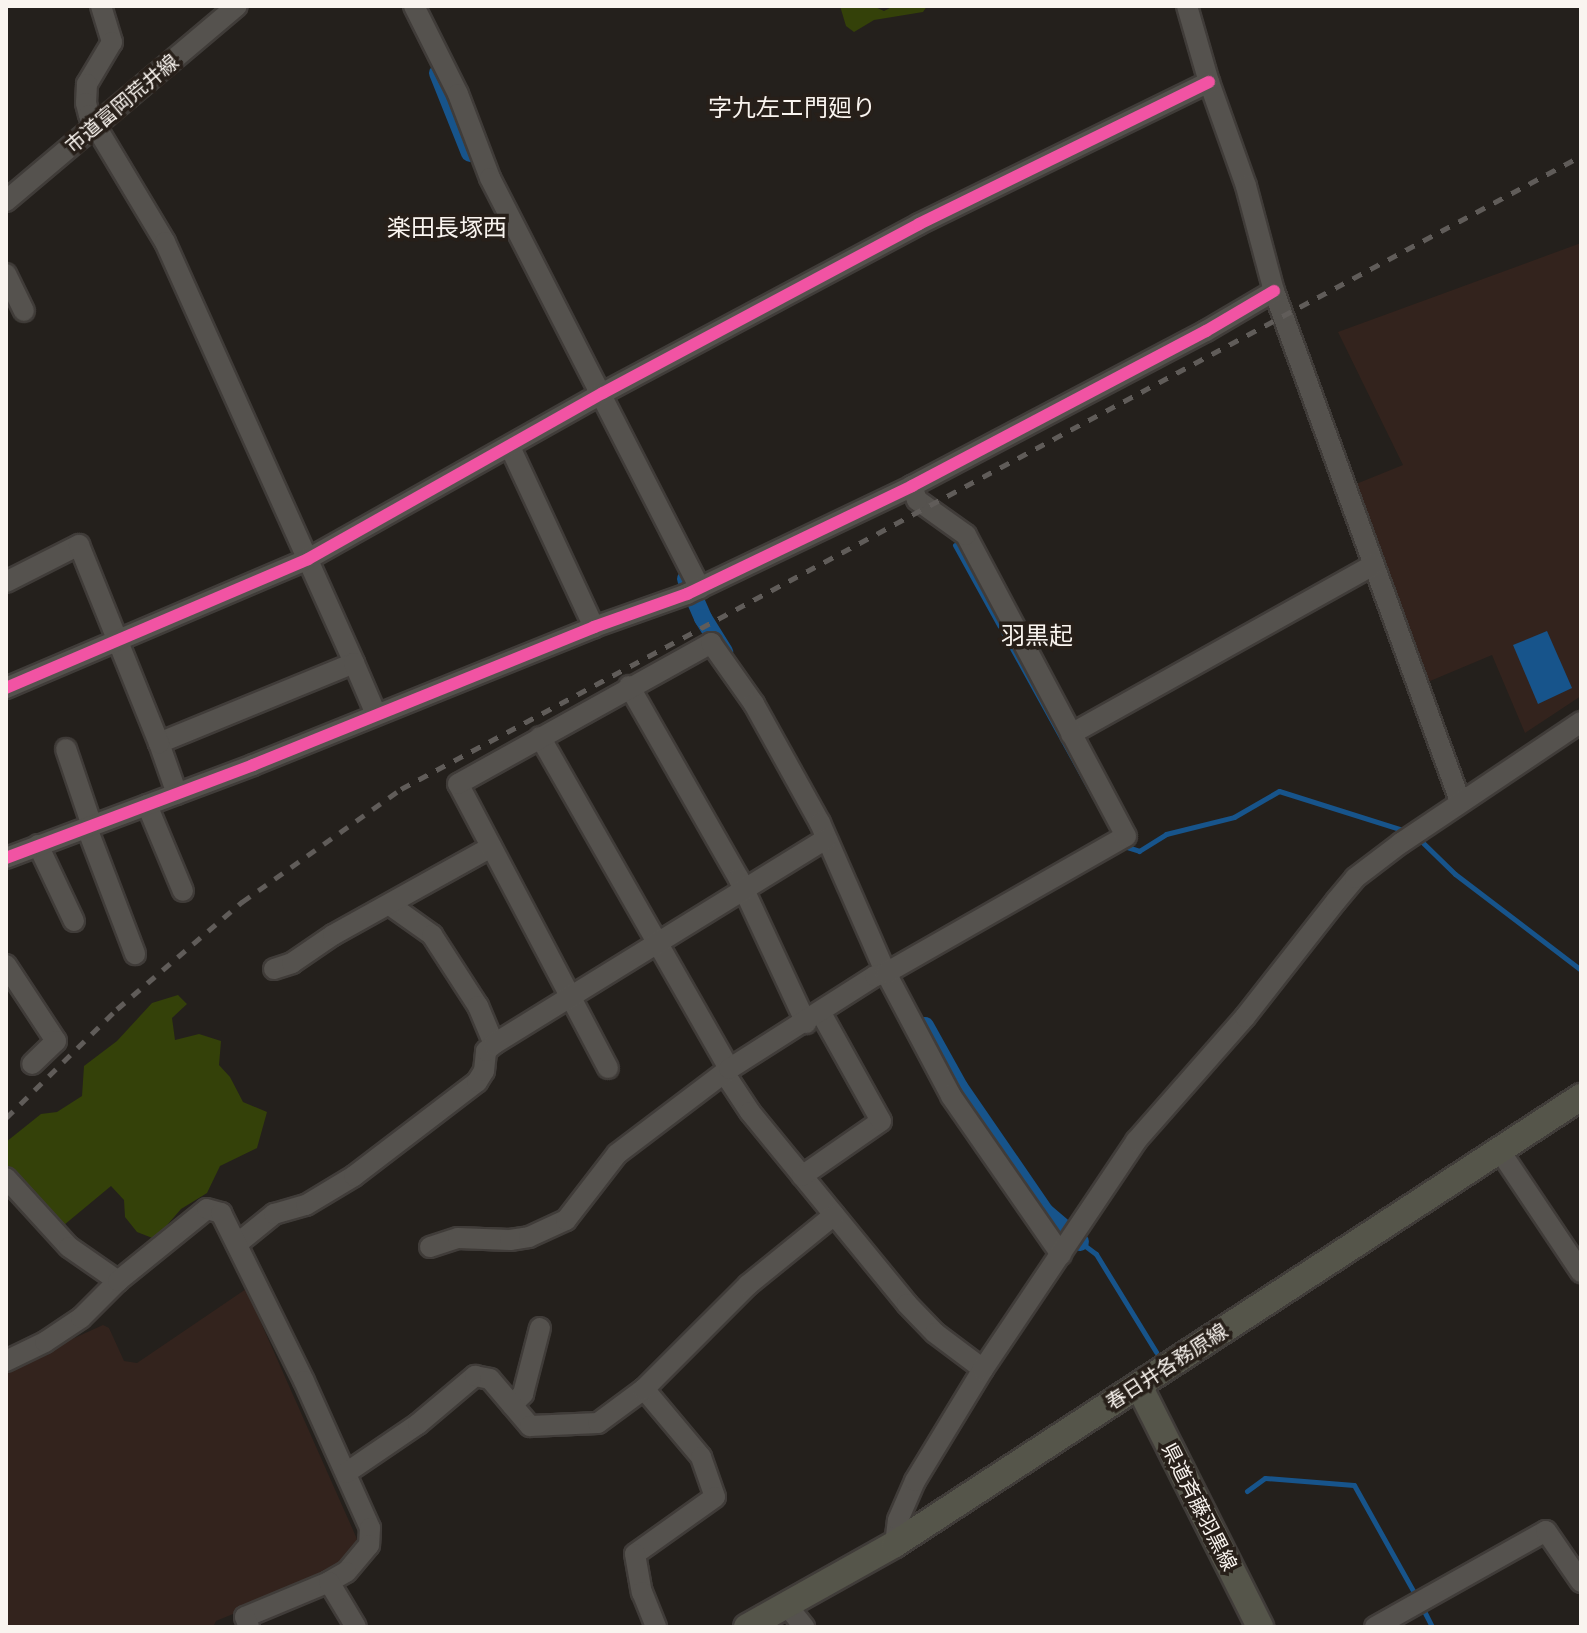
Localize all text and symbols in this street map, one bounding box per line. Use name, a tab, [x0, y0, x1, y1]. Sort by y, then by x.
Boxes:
street label: 市道富岡荒井線	[61, 50, 183, 158]
district label: 字九左エ門廻り	[708, 94, 876, 122]
district label: 楽田長塚西	[387, 214, 507, 242]
district label: 羽黒起	[1001, 622, 1073, 650]
street label: 春日井各務原線	[1102, 1319, 1232, 1415]
street label: 県道斉藤羽黒線	[1157, 1439, 1241, 1575]

